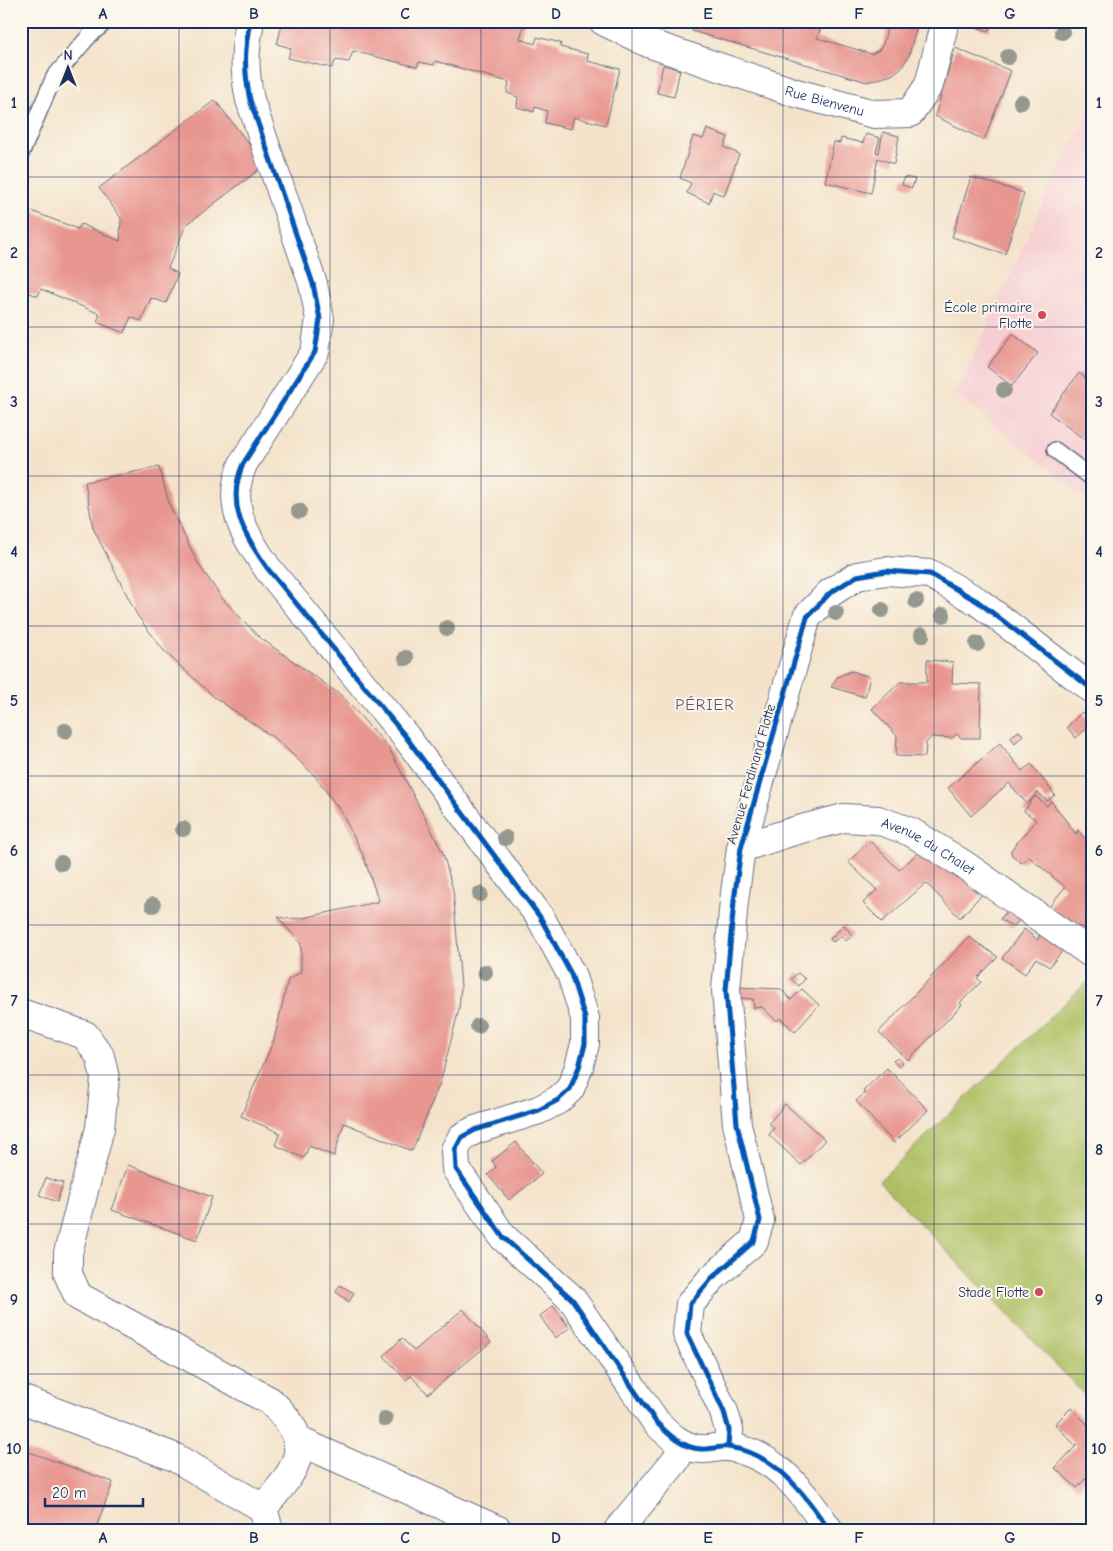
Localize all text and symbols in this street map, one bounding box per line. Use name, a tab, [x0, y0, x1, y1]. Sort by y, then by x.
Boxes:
text: A	[99, 5, 108, 23]
text: B	[249, 5, 259, 23]
text: C	[400, 5, 410, 23]
text: D	[551, 5, 561, 23]
text: E	[703, 5, 713, 23]
text: F	[854, 5, 864, 23]
text: G	[1004, 5, 1016, 23]
north arrow	[42, 42, 92, 92]
text: N	[63, 47, 73, 64]
street label: Rue Bienvenu	[783, 81, 866, 120]
text: 1	[11, 94, 17, 112]
text: 1	[1096, 94, 1102, 112]
text: 2	[10, 244, 18, 262]
text: 2	[1095, 244, 1103, 262]
place label: École primaire Flotte	[944, 299, 1032, 332]
marker: École primaire Flotte	[1036, 309, 1048, 321]
text: 3	[10, 393, 18, 411]
text: 3	[1095, 393, 1103, 411]
text: 4	[10, 543, 18, 561]
text: 4	[1095, 543, 1103, 561]
text: 5	[10, 692, 18, 710]
text: 5	[1095, 692, 1103, 710]
district label: PÉRIER	[675, 695, 735, 714]
street label: Avenue Ferdinand Flotte	[723, 702, 779, 846]
street label: Avenue du Chalet	[879, 814, 979, 879]
text: 6	[10, 842, 18, 860]
text: 6	[1095, 842, 1103, 860]
text: 7	[10, 992, 18, 1010]
text: 7	[1095, 992, 1103, 1010]
text: 8	[10, 1141, 18, 1159]
text: 8	[1095, 1141, 1103, 1159]
place label: Stade Flotte	[958, 1284, 1029, 1301]
marker: Stade Flotte	[1033, 1286, 1045, 1298]
text: 9	[10, 1291, 18, 1309]
text: 9	[1095, 1291, 1103, 1309]
text: 10	[6, 1440, 22, 1458]
text: 10	[1091, 1440, 1107, 1458]
scale bar	[45, 1476, 142, 1508]
text: 20 m	[52, 1484, 86, 1502]
text: A	[99, 1529, 108, 1547]
text: B	[249, 1529, 259, 1547]
text: C	[400, 1529, 410, 1547]
text: D	[551, 1529, 561, 1547]
text: E	[703, 1529, 713, 1547]
text: F	[854, 1529, 864, 1547]
text: G	[1004, 1529, 1016, 1547]

